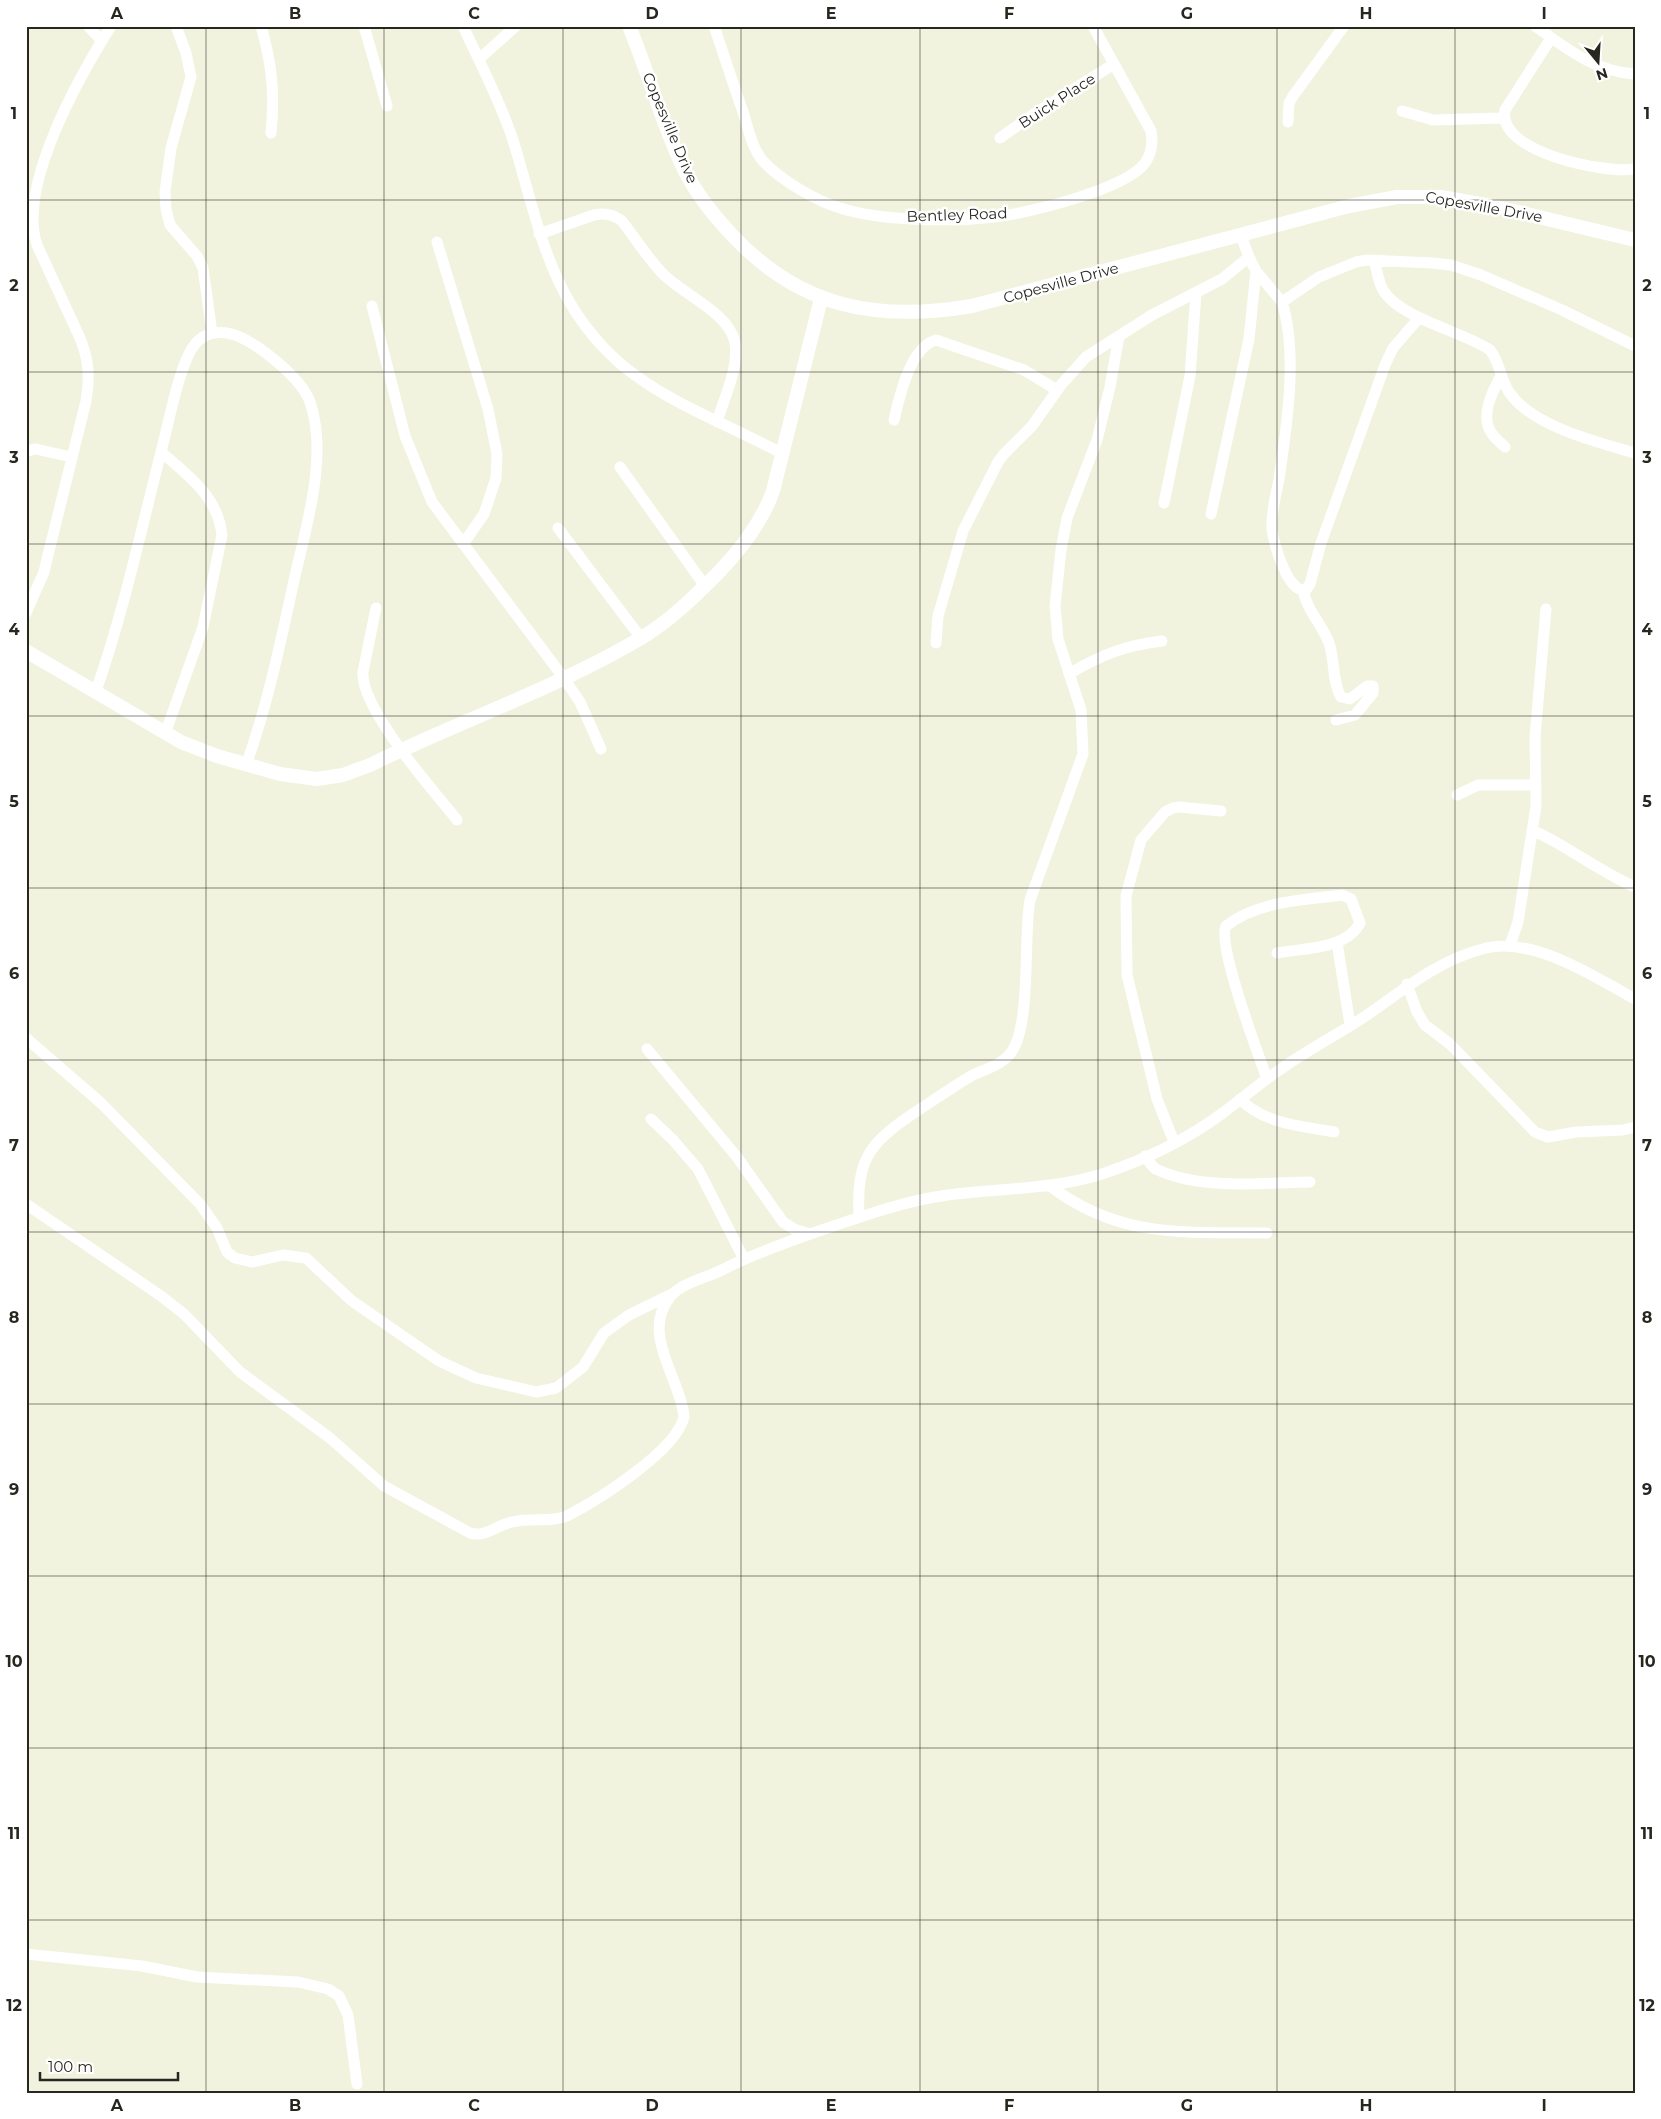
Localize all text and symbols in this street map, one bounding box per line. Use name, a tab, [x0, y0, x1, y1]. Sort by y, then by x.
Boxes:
text: A	[110, 4, 124, 23]
text: B	[289, 4, 301, 23]
text: C	[468, 4, 480, 23]
text: D	[645, 4, 659, 23]
text: E	[826, 4, 836, 23]
text: F	[1004, 4, 1014, 23]
text: G	[1181, 4, 1193, 23]
text: H	[1360, 4, 1372, 23]
text: I	[1541, 4, 1547, 23]
north arrow	[1574, 38, 1624, 88]
text: N	[1594, 64, 1610, 85]
street label: Copesville Drive	[639, 69, 702, 186]
street label: Buick Place	[1015, 69, 1099, 132]
text: 1	[11, 104, 17, 123]
text: 1	[1644, 104, 1650, 123]
street label: Copesville Drive	[1424, 187, 1544, 226]
street label: Bentley Road	[906, 203, 1008, 226]
street label: Copesville Drive	[1001, 258, 1121, 307]
text: 2	[9, 276, 19, 295]
text: 2	[1642, 276, 1652, 295]
text: 3	[8, 448, 19, 467]
text: 3	[1641, 448, 1652, 467]
text: 4	[8, 620, 20, 639]
text: 4	[1641, 620, 1653, 639]
text: 5	[9, 792, 19, 811]
text: 5	[1642, 792, 1652, 811]
text: 6	[9, 964, 19, 983]
text: 6	[1642, 964, 1652, 983]
text: 7	[9, 1136, 19, 1155]
text: 7	[1642, 1136, 1652, 1155]
text: 8	[9, 1308, 19, 1327]
text: 8	[1642, 1308, 1652, 1327]
text: 9	[9, 1480, 19, 1499]
text: 9	[1642, 1480, 1652, 1499]
text: 10	[5, 1652, 23, 1671]
text: 10	[1638, 1652, 1656, 1671]
text: 11	[8, 1824, 20, 1843]
text: 11	[1641, 1824, 1653, 1843]
text: 12	[6, 1996, 22, 2015]
text: 12	[1639, 1996, 1655, 2015]
scale bar	[40, 2049, 178, 2081]
text: 100 m	[48, 2057, 93, 2076]
text: A	[110, 2096, 124, 2115]
text: B	[289, 2096, 301, 2115]
text: C	[468, 2096, 480, 2115]
text: D	[645, 2096, 659, 2115]
text: E	[826, 2096, 836, 2115]
text: F	[1004, 2096, 1014, 2115]
text: G	[1181, 2096, 1193, 2115]
text: H	[1360, 2096, 1372, 2115]
text: I	[1541, 2096, 1547, 2115]

